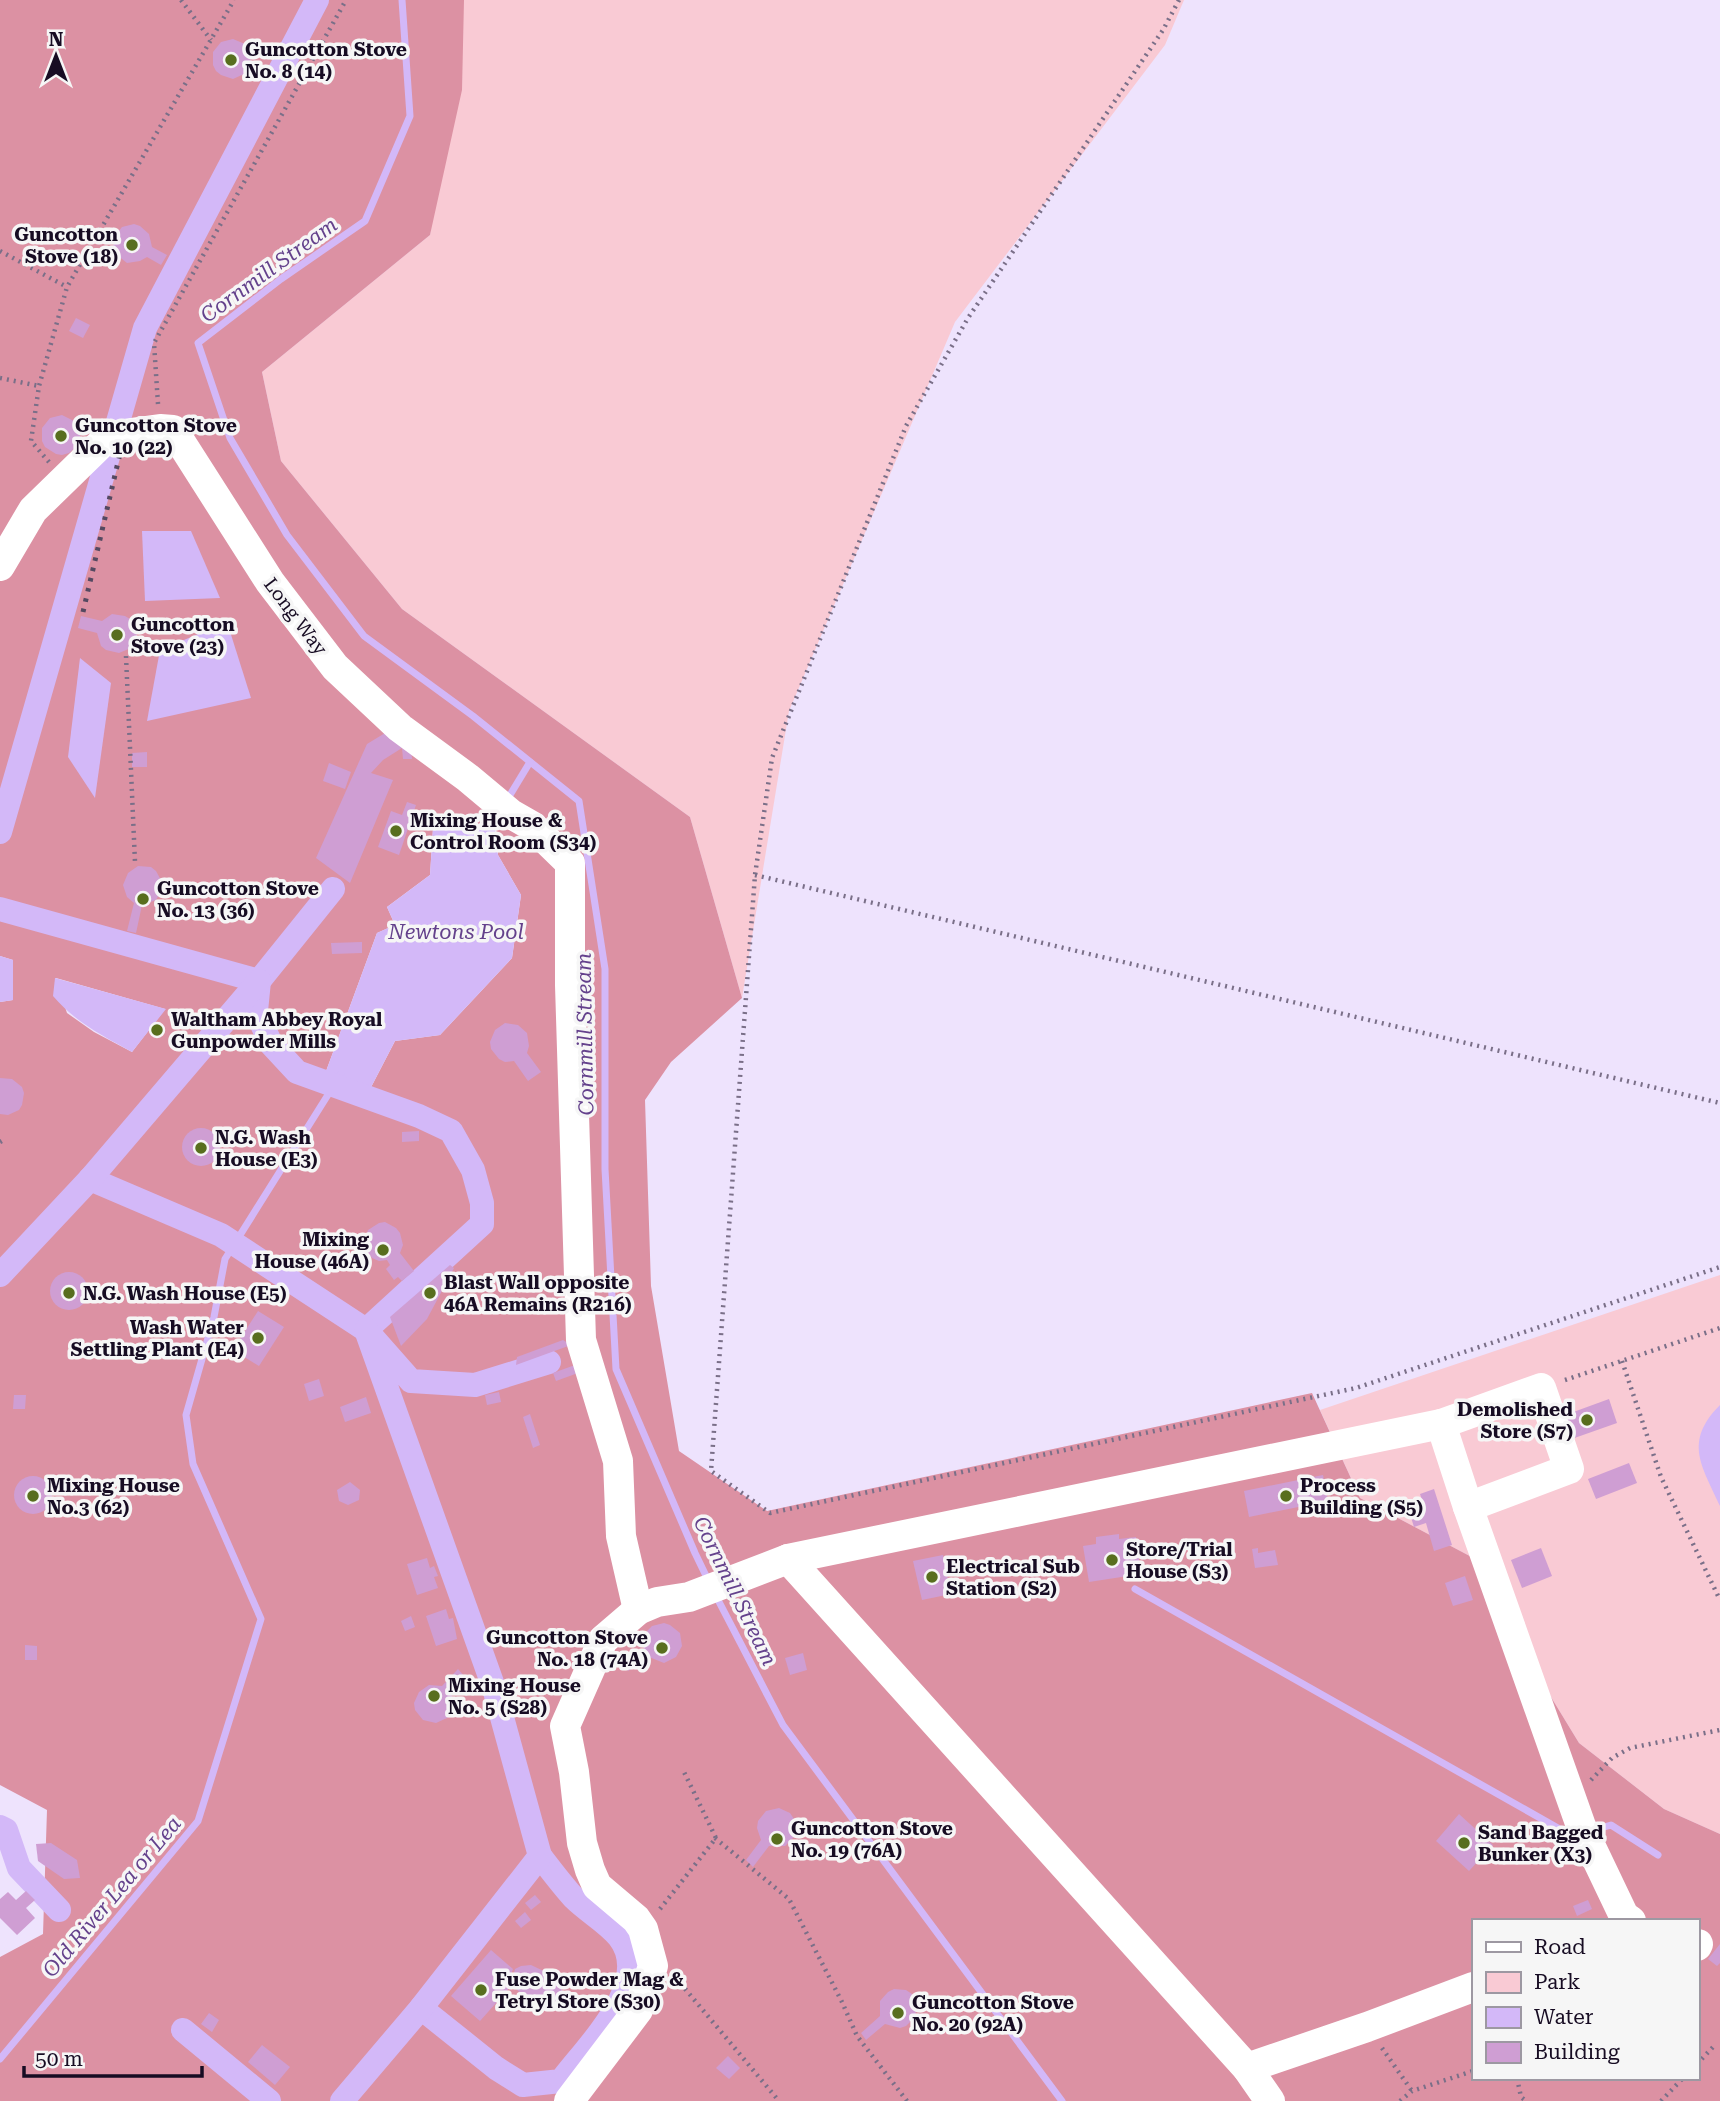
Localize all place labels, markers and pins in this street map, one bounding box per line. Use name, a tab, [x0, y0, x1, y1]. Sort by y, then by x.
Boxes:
place label: Guncotton Stove No. 8 (14)	[245, 38, 407, 83]
marker: Guncotton Stove No. 8 (14)	[223, 52, 239, 68]
place label: Guncotton Stove (18)	[14, 223, 118, 268]
marker: Guncotton Stove (18)	[124, 237, 140, 253]
place label: Guncotton Stove No. 10 (22)	[75, 414, 237, 459]
marker: Guncotton Stove No. 10 (22)	[53, 428, 69, 444]
place label: Guncotton Stove (23)	[131, 613, 235, 658]
marker: Guncotton Stove (23)	[109, 627, 125, 643]
place label: Mixing House & Control Room (S34)	[410, 809, 597, 854]
marker: Mixing House & Control Room (S34)	[388, 823, 404, 839]
place label: Guncotton Stove No. 13 (36)	[157, 877, 319, 922]
marker: Guncotton Stove No. 13 (36)	[135, 891, 151, 907]
place label: Waltham Abbey Royal Gunpowder Mills	[171, 1008, 382, 1053]
marker: Waltham Abbey Royal Gunpowder Mills	[149, 1022, 165, 1038]
place label: N.G. Wash House (E3)	[215, 1126, 318, 1171]
marker: N.G. Wash House (E3)	[193, 1140, 209, 1156]
place label: Mixing House (46A)	[255, 1228, 369, 1273]
marker: Mixing House (46A)	[375, 1242, 391, 1258]
place label: Blast Wall opposite 46A Remains (R216)	[444, 1271, 632, 1316]
place label: N.G. Wash House (E5)	[83, 1282, 287, 1305]
marker: N.G. Wash House (E5)	[61, 1285, 77, 1301]
marker: Blast Wall opposite 46A Remains (R216)	[422, 1285, 438, 1301]
place label: Wash Water Settling Plant (E4)	[71, 1316, 244, 1361]
marker: Wash Water Settling Plant (E4)	[250, 1330, 266, 1346]
place label: Demolished Store (S7)	[1457, 1398, 1573, 1443]
marker: Demolished Store (S7)	[1579, 1412, 1595, 1428]
place label: Mixing House No.3 (62)	[47, 1474, 180, 1519]
place label: Process Building (S5)	[1300, 1474, 1423, 1519]
marker: Mixing House No.3 (62)	[25, 1488, 41, 1504]
marker: Process Building (S5)	[1278, 1488, 1294, 1504]
place label: Store/Trial House (S3)	[1126, 1538, 1232, 1583]
marker: Store/Trial House (S3)	[1104, 1552, 1120, 1568]
place label: Electrical Sub Station (S2)	[946, 1555, 1080, 1600]
marker: Electrical Sub Station (S2)	[924, 1569, 940, 1585]
place label: Guncotton Stove No. 18 (74A)	[486, 1626, 648, 1671]
marker: Guncotton Stove No. 18 (74A)	[654, 1640, 670, 1656]
place label: Mixing House No. 5 (S28)	[448, 1674, 581, 1719]
marker: Mixing House No. 5 (S28)	[426, 1688, 442, 1704]
place label: Guncotton Stove No. 19 (76A)	[791, 1817, 953, 1862]
place label: Sand Bagged Bunker (X3)	[1478, 1821, 1604, 1866]
marker: Guncotton Stove No. 19 (76A)	[769, 1831, 785, 1847]
marker: Sand Bagged Bunker (X3)	[1456, 1835, 1472, 1851]
place label: Fuse Powder Mag & Tetryl Store (S30)	[495, 1968, 684, 2013]
marker: Fuse Powder Mag & Tetryl Store (S30)	[473, 1982, 489, 1998]
place label: Guncotton Stove No. 20 (92A)	[912, 1991, 1074, 2036]
marker: Guncotton Stove No. 20 (92A)	[890, 2005, 906, 2021]

